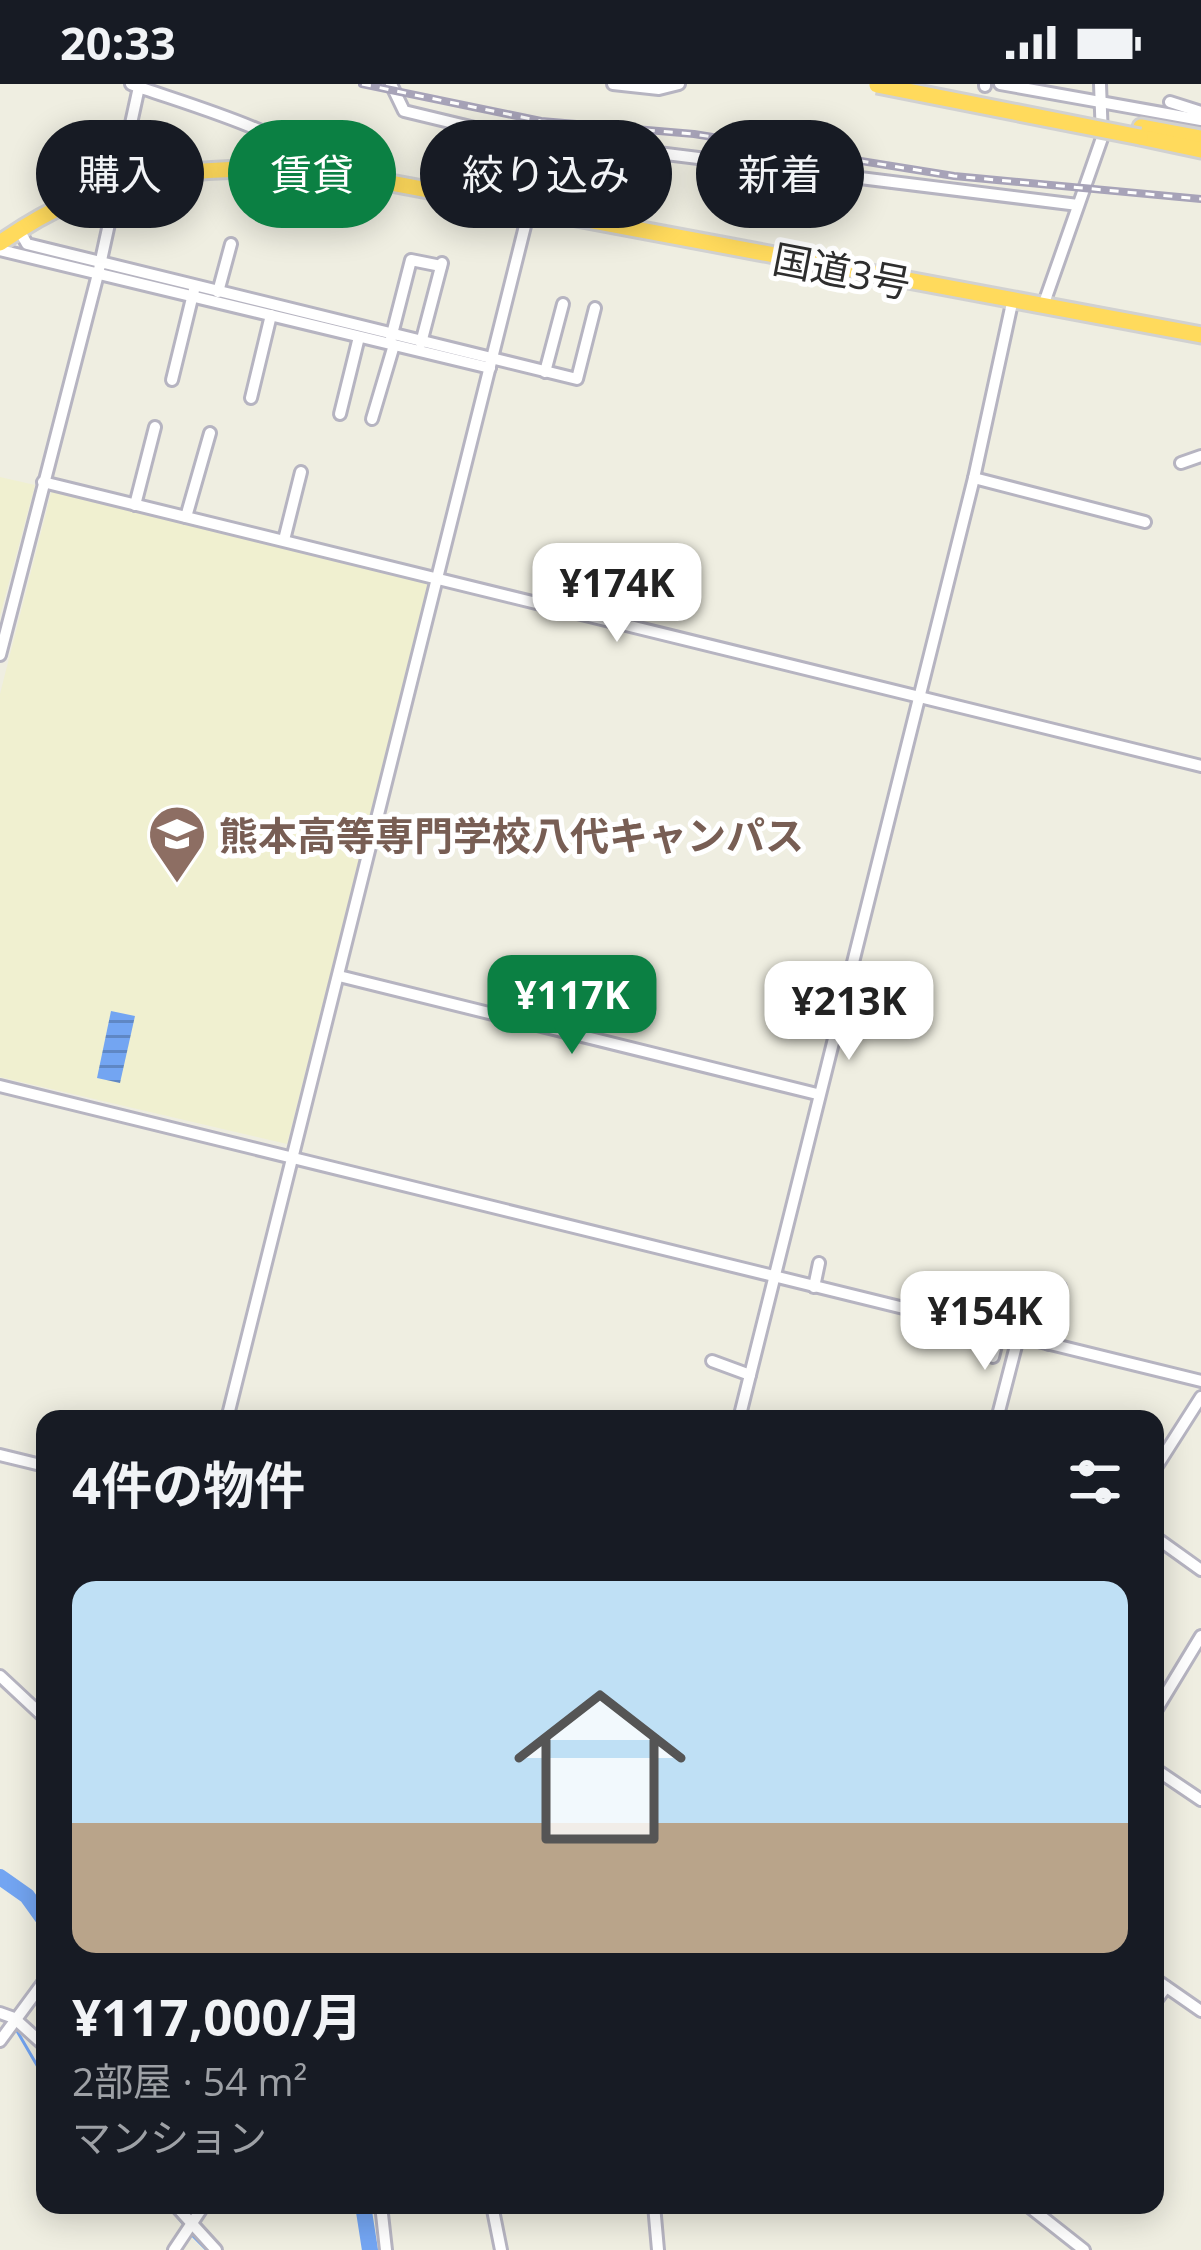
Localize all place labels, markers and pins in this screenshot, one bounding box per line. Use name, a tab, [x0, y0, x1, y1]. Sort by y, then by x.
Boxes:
pin: ¥174K	[533, 543, 701, 645]
school or university icon: 熊本高等専門学校八代キャンパス	[146, 803, 208, 885]
place label: 熊本高等専門学校八代キャンパス	[219, 808, 804, 861]
pin: ¥117K	[488, 955, 656, 1057]
pin: ¥213K	[765, 961, 933, 1063]
pin: ¥154K	[901, 1271, 1069, 1373]

